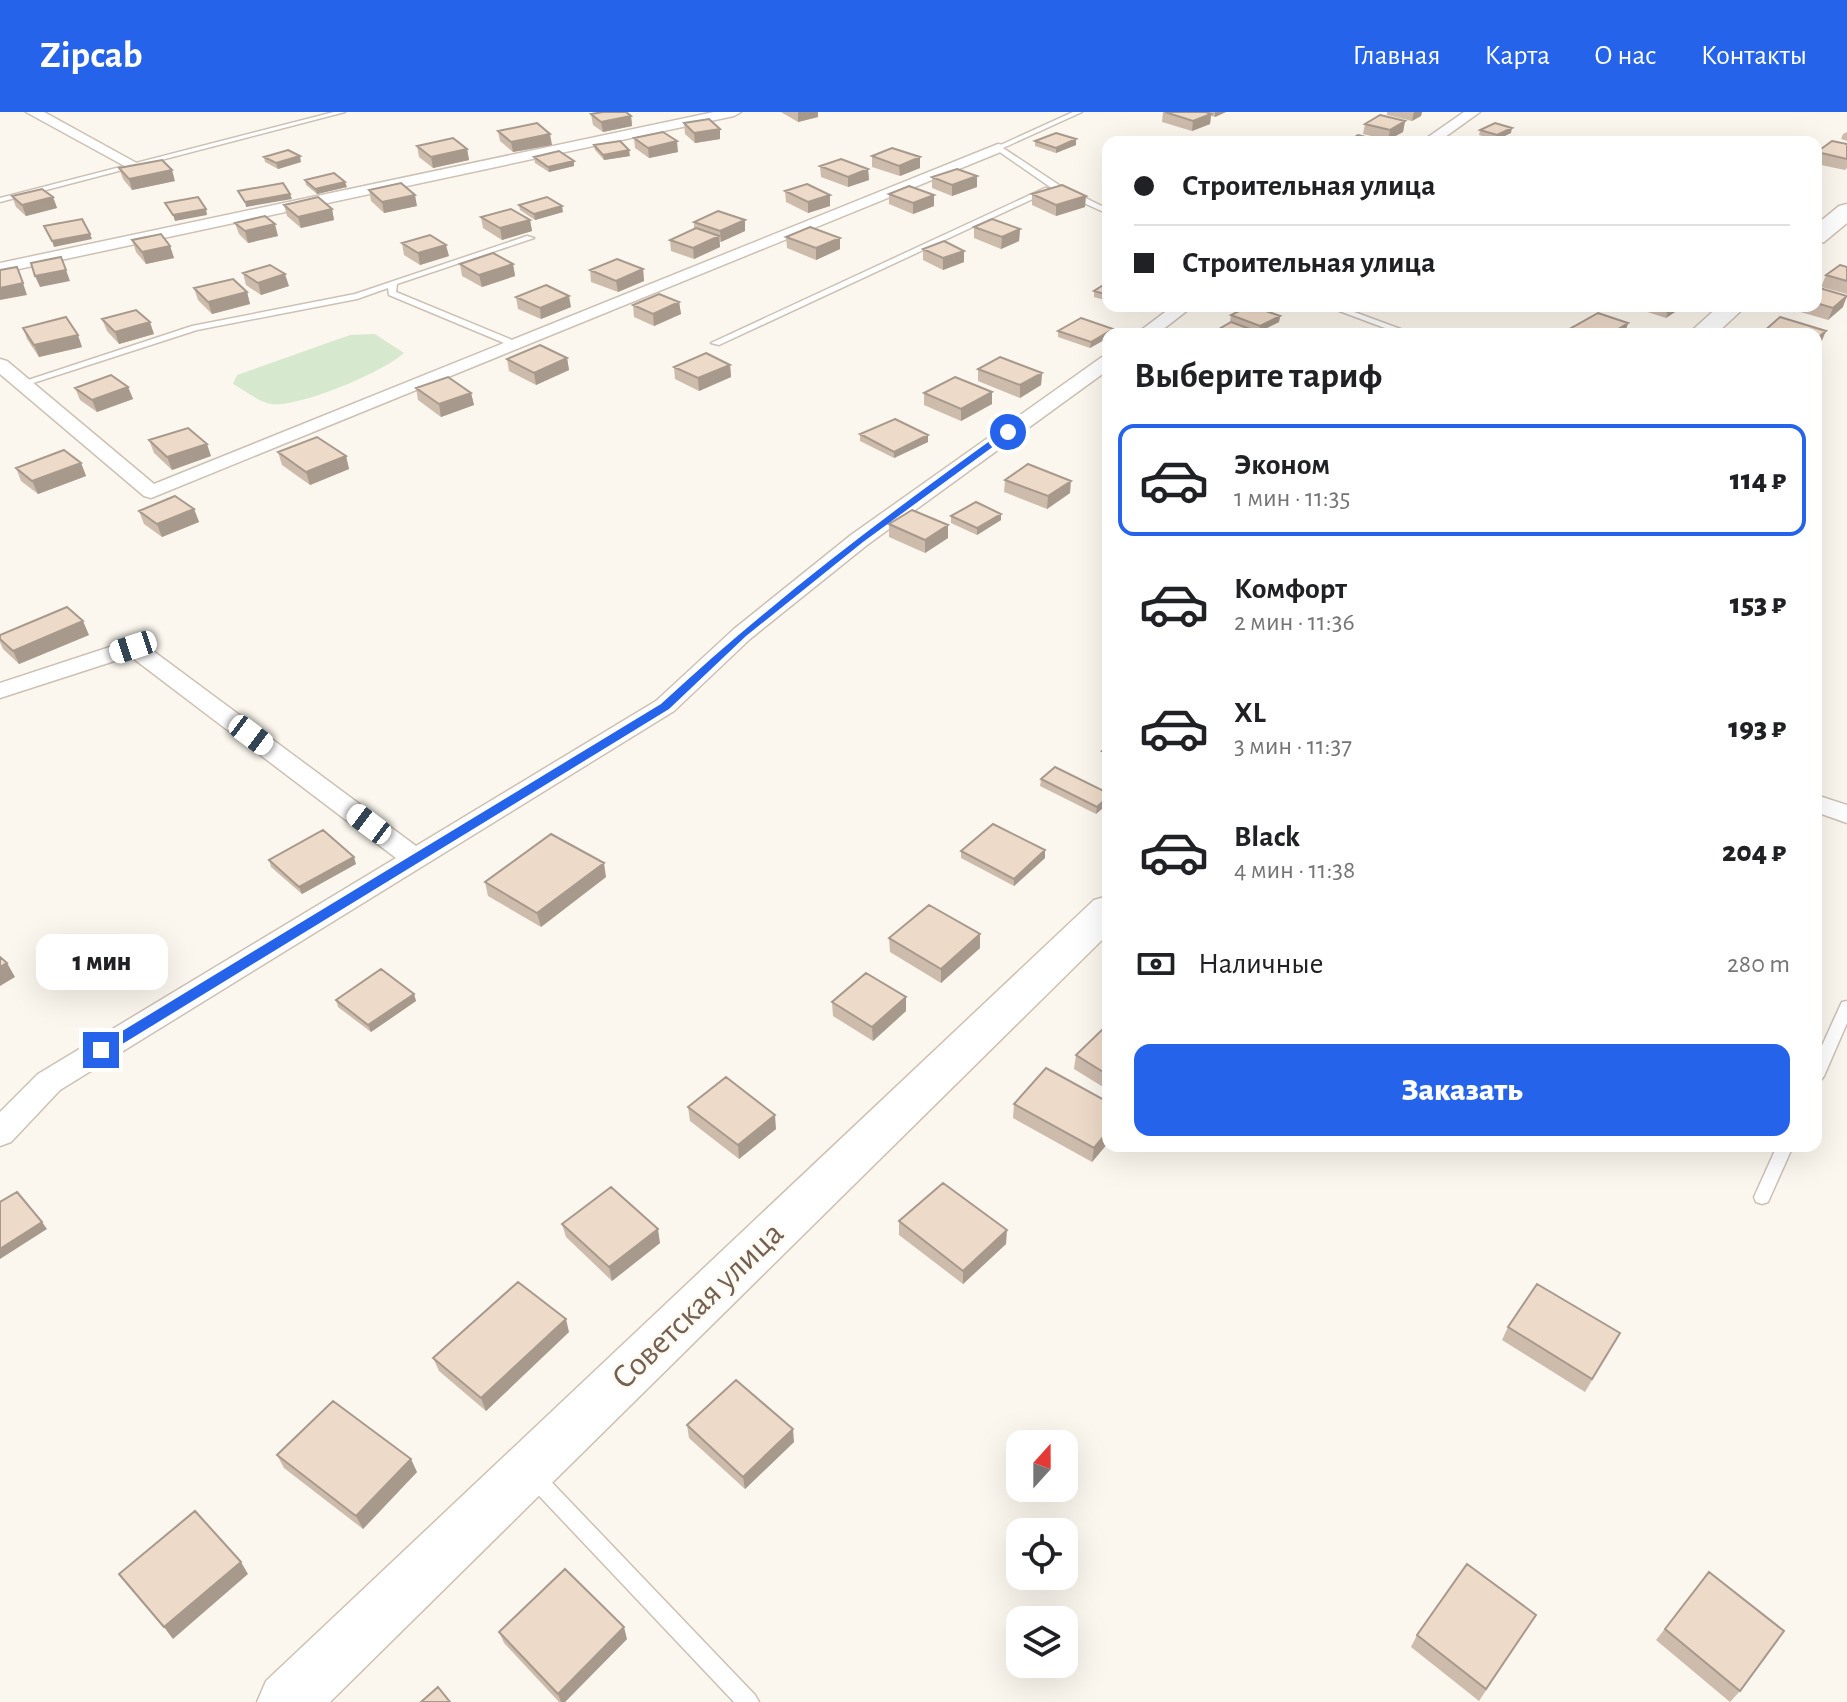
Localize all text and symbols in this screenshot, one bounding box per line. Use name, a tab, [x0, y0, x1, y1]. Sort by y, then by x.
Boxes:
text: Zipcab	[40, 37, 143, 75]
text: Главная	[1352, 42, 1440, 70]
text: Карта	[1484, 42, 1550, 70]
text: О нас	[1594, 42, 1657, 70]
text: Контакты	[1701, 42, 1807, 70]
text: Строительная улица	[1182, 171, 1435, 201]
text: Строительная улица	[1182, 248, 1435, 278]
text: Выберите тариф	[1134, 358, 1382, 394]
route start	[990, 414, 1026, 450]
icon: car	[1138, 444, 1210, 516]
text: Эконом	[1234, 450, 1330, 480]
text: 114 ₽	[1730, 465, 1786, 495]
text: 1 мин · 11:35	[1234, 485, 1350, 511]
icon: car	[1138, 568, 1210, 640]
text: Комфорт	[1234, 574, 1347, 604]
text: 153 ₽	[1730, 589, 1786, 619]
text: 2 мин · 11:36	[1234, 609, 1355, 635]
car	[106, 628, 160, 666]
icon: car	[1138, 692, 1210, 764]
text: XL	[1234, 698, 1266, 728]
car	[225, 711, 277, 759]
text: 193 ₽	[1728, 713, 1786, 743]
text: 3 мин · 11:37	[1234, 733, 1352, 759]
car	[343, 800, 395, 848]
icon: car	[1138, 816, 1210, 888]
text: Black	[1234, 822, 1300, 852]
text: 204 ₽	[1722, 837, 1786, 867]
text: 4 мин · 11:38	[1234, 857, 1355, 883]
callout: 1 мин	[35, 934, 167, 990]
icon: cash	[1134, 942, 1178, 986]
text: 1 мин	[73, 949, 131, 975]
text: Наличные	[1198, 949, 1324, 979]
text: 280 m	[1727, 951, 1790, 977]
route end	[83, 1032, 119, 1068]
button: Заказать	[1134, 1044, 1790, 1136]
street label: Советская улица	[606, 1216, 790, 1396]
north arrow	[1006, 1430, 1078, 1502]
map controls	[1006, 1430, 1078, 1678]
button: locate	[1006, 1518, 1078, 1590]
button: layers	[1006, 1606, 1078, 1678]

